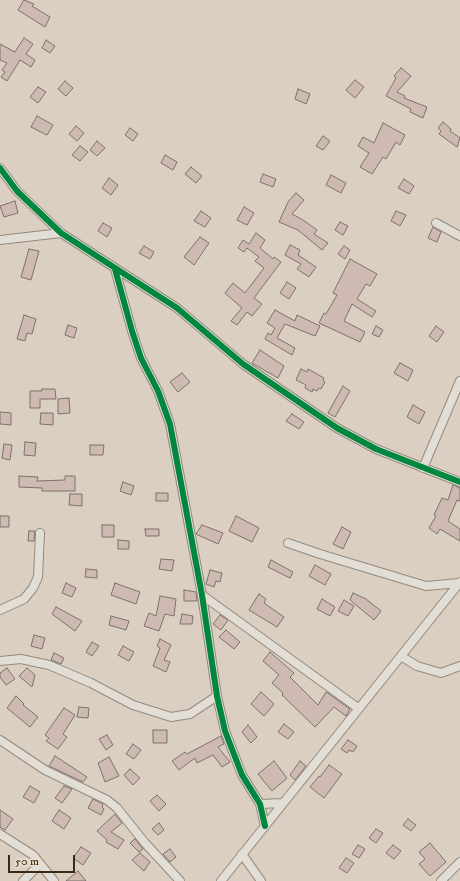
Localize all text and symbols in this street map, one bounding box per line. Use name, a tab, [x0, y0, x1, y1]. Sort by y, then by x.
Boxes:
scale bar	[10, 847, 77, 873]
text: 50 m	[15, 854, 39, 869]

